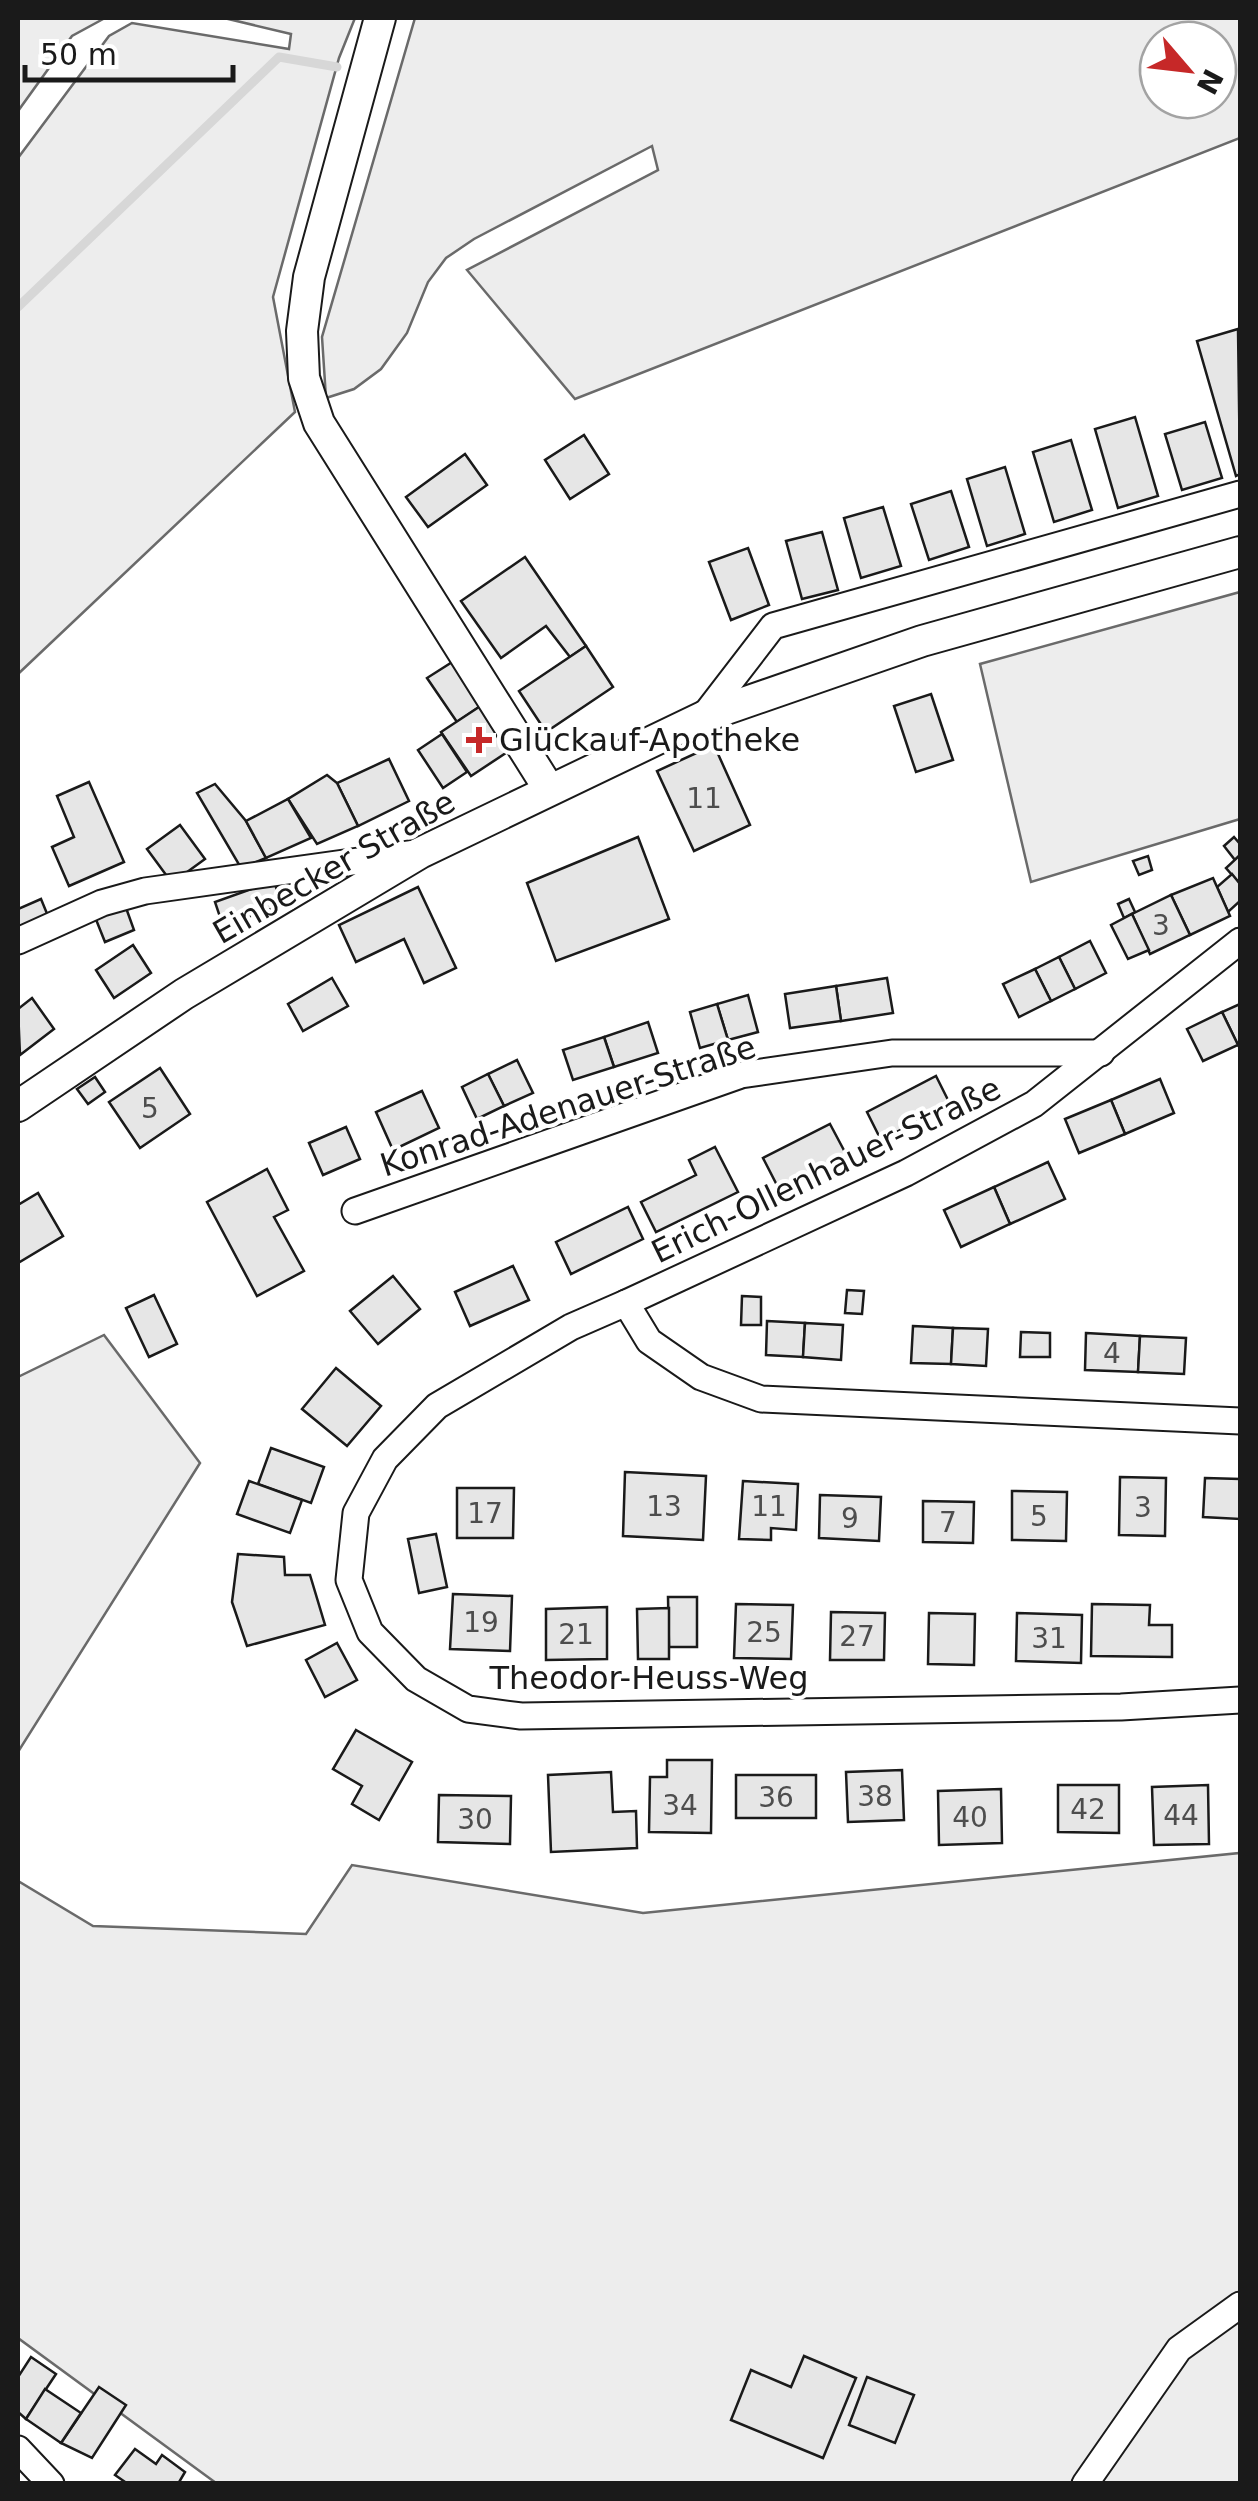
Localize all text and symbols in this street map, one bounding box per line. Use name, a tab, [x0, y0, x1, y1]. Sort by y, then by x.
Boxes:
scale bar	[25, 20, 232, 82]
north arrow	[1138, 20, 1238, 120]
text: 50 m	[40, 37, 117, 72]
text: N	[1190, 63, 1230, 100]
place label: Glückauf-Apotheke	[499, 721, 800, 759]
marker: Glückauf-Apotheke	[468, 729, 490, 751]
street label: Einbecker Straße	[206, 782, 462, 952]
house number: 11	[686, 782, 722, 815]
house number: 3	[1152, 909, 1170, 942]
street label: Konrad-Adenauer-Straße	[375, 1027, 761, 1185]
street label: Erich-Ollenhauer-Straße	[645, 1069, 1007, 1271]
house number: 5	[141, 1092, 159, 1125]
house number: 4	[1103, 1337, 1121, 1370]
house number: 13	[646, 1490, 682, 1523]
house number: 11	[751, 1490, 787, 1523]
house number: 3	[1134, 1491, 1152, 1524]
house number: 17	[467, 1497, 503, 1530]
house number: 5	[1030, 1500, 1048, 1533]
house number: 9	[841, 1502, 859, 1535]
house number: 7	[939, 1506, 957, 1539]
house number: 19	[463, 1606, 499, 1639]
house number: 25	[746, 1616, 782, 1649]
house number: 21	[558, 1618, 594, 1651]
house number: 27	[839, 1620, 875, 1653]
house number: 31	[1031, 1622, 1067, 1655]
street label: Theodor-Heuss-Weg	[488, 1659, 809, 1697]
house number: 38	[857, 1780, 893, 1813]
house number: 36	[758, 1781, 794, 1814]
house number: 34	[662, 1789, 698, 1822]
house number: 42	[1070, 1793, 1106, 1826]
house number: 44	[1163, 1799, 1199, 1832]
house number: 40	[952, 1801, 988, 1834]
house number: 30	[457, 1803, 493, 1836]

